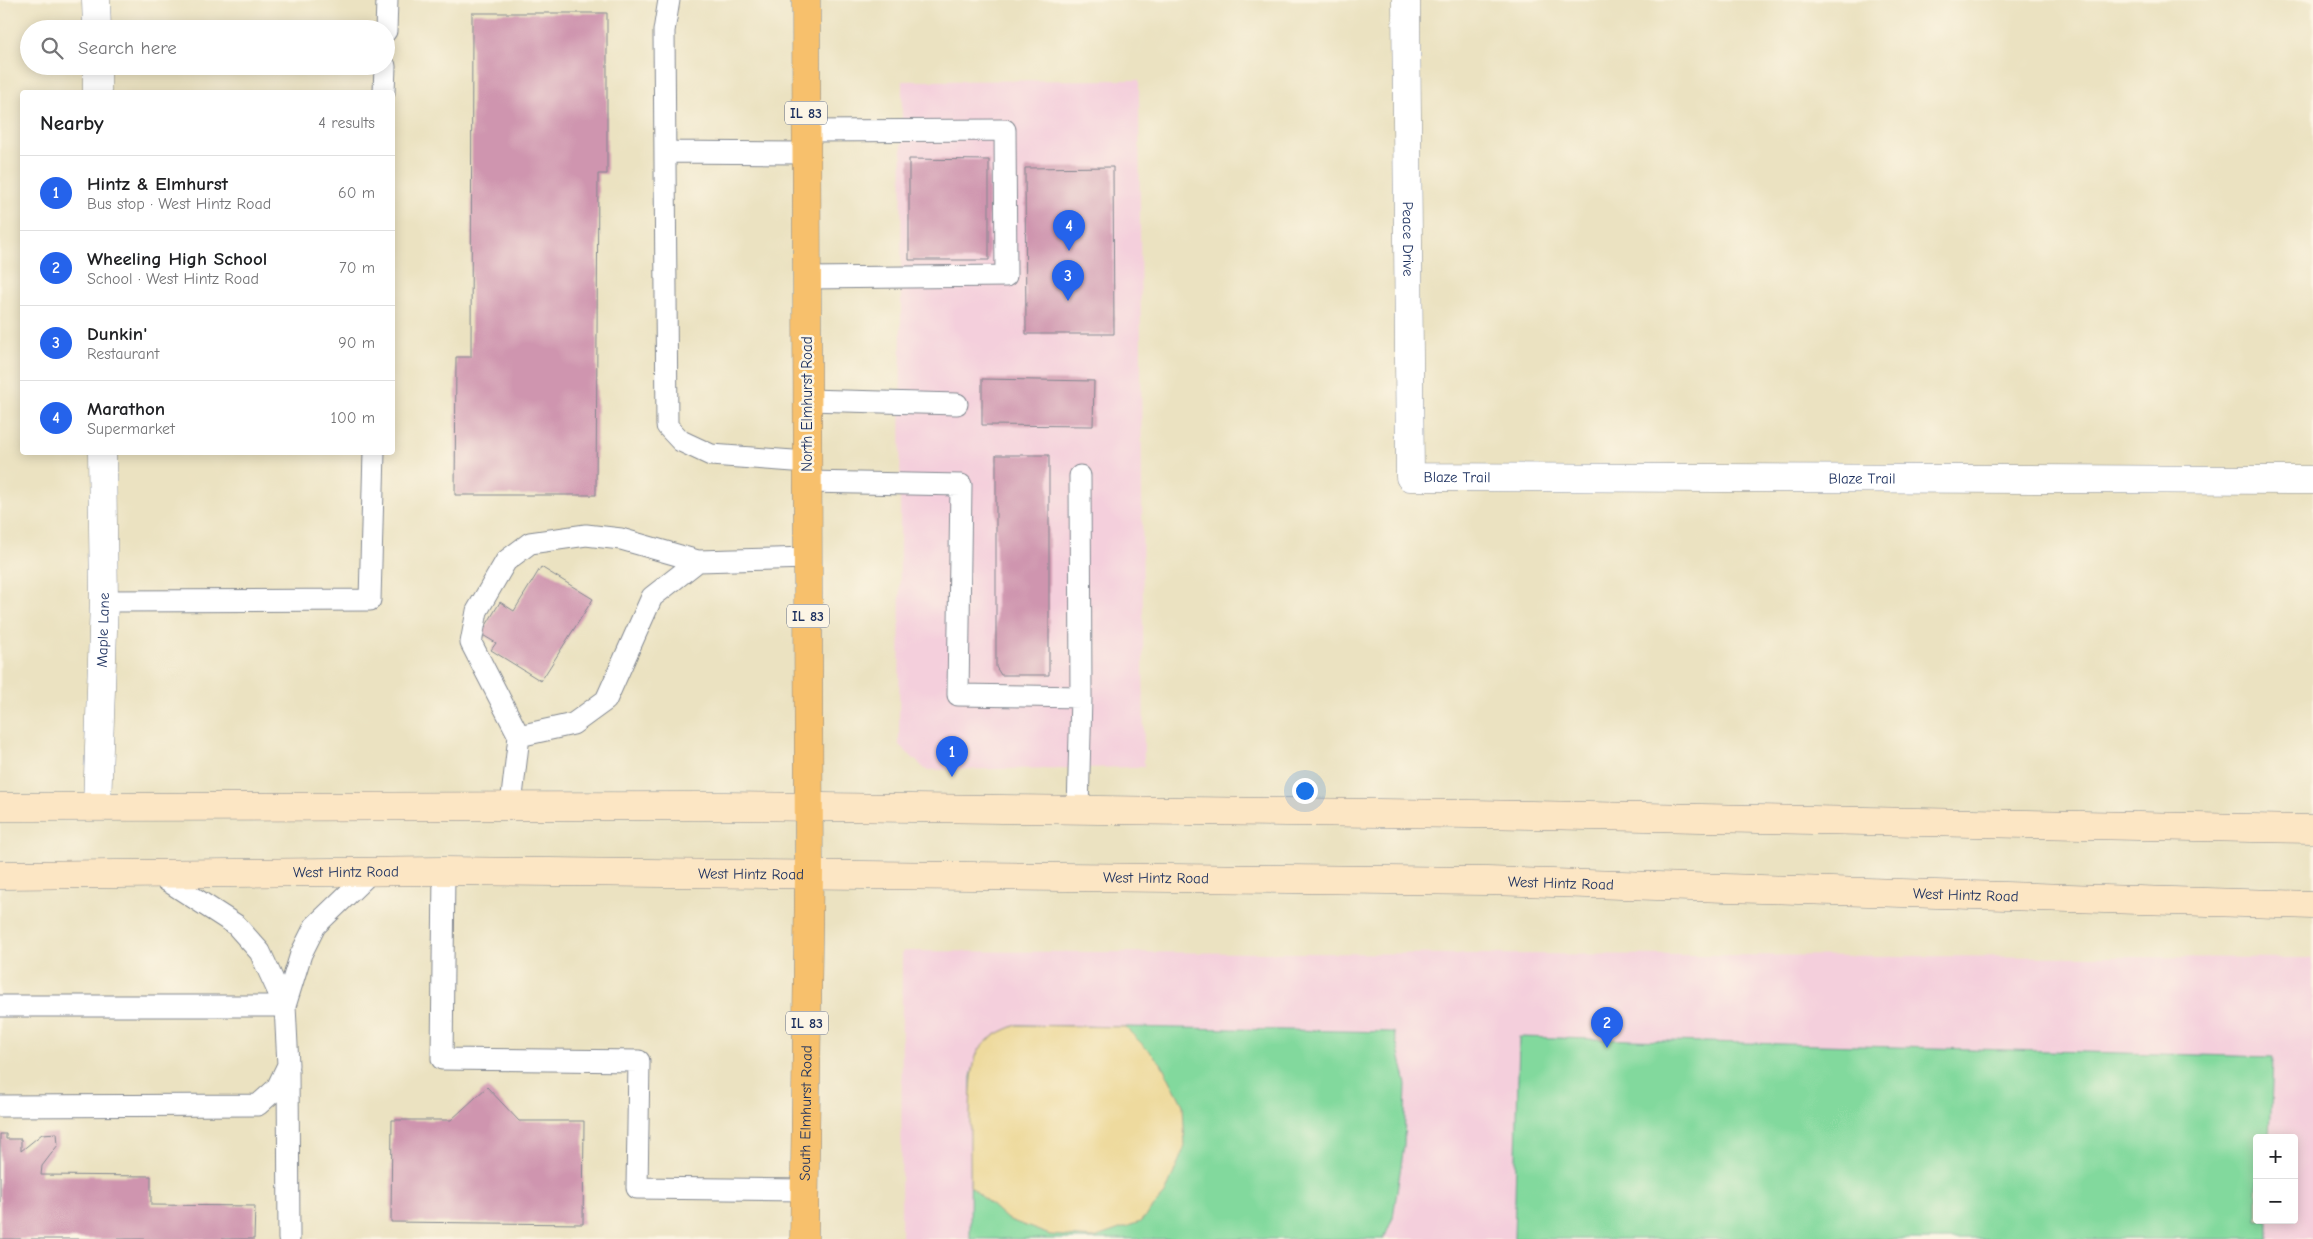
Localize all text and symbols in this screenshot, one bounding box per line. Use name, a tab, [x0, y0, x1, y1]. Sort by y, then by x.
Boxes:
search box	[20, 20, 395, 75]
icon: search	[38, 34, 66, 62]
text: Search here	[78, 37, 177, 59]
road number: IL 83	[785, 102, 827, 125]
text: Nearby	[40, 111, 104, 135]
text: 4 results	[318, 114, 375, 132]
text: Hintz & Elmhurst	[87, 173, 228, 195]
text: 1	[53, 184, 59, 202]
text: 60 m	[338, 184, 375, 202]
text: Bus stop · West Hintz Road	[87, 195, 271, 213]
street label: Peace Drive	[1399, 201, 1417, 277]
pin: 4	[1053, 210, 1085, 251]
text: Wheeling High School	[87, 248, 267, 270]
text: 2	[52, 259, 60, 277]
text: 70 m	[339, 259, 375, 277]
pin: 3	[1052, 260, 1084, 301]
text: School · West Hintz Road	[87, 270, 259, 288]
text: Dunkin'	[87, 323, 147, 345]
text: 3	[52, 334, 60, 352]
text: 90 m	[338, 334, 375, 352]
street label: North Elmhurst Road	[798, 336, 816, 472]
text: Restaurant	[87, 345, 159, 363]
text: Marathon	[87, 398, 165, 420]
text: 4	[52, 409, 60, 427]
text: 100 m	[331, 409, 375, 427]
text: Supermarket	[87, 420, 175, 438]
street label: Blaze Trail	[1423, 468, 1491, 486]
street label: Blaze Trail	[1828, 469, 1896, 488]
street label: Maple Lane	[93, 592, 113, 668]
road number: IL 83	[787, 604, 829, 628]
pin: 1	[936, 736, 968, 777]
your location	[1292, 778, 1318, 804]
street label: West Hintz Road	[293, 862, 399, 881]
street label: West Hintz Road	[698, 864, 804, 883]
street label: West Hintz Road	[1103, 868, 1209, 887]
street label: West Hintz Road	[1508, 873, 1614, 894]
street label: West Hintz Road	[1913, 884, 2019, 905]
pin: 2	[1591, 1007, 1623, 1048]
road number: IL 83	[786, 1011, 828, 1034]
street label: South Elmhurst Road	[796, 1045, 816, 1181]
map controls	[2253, 1134, 2298, 1224]
button: +	[2253, 1134, 2298, 1179]
button: −	[2253, 1179, 2298, 1224]

